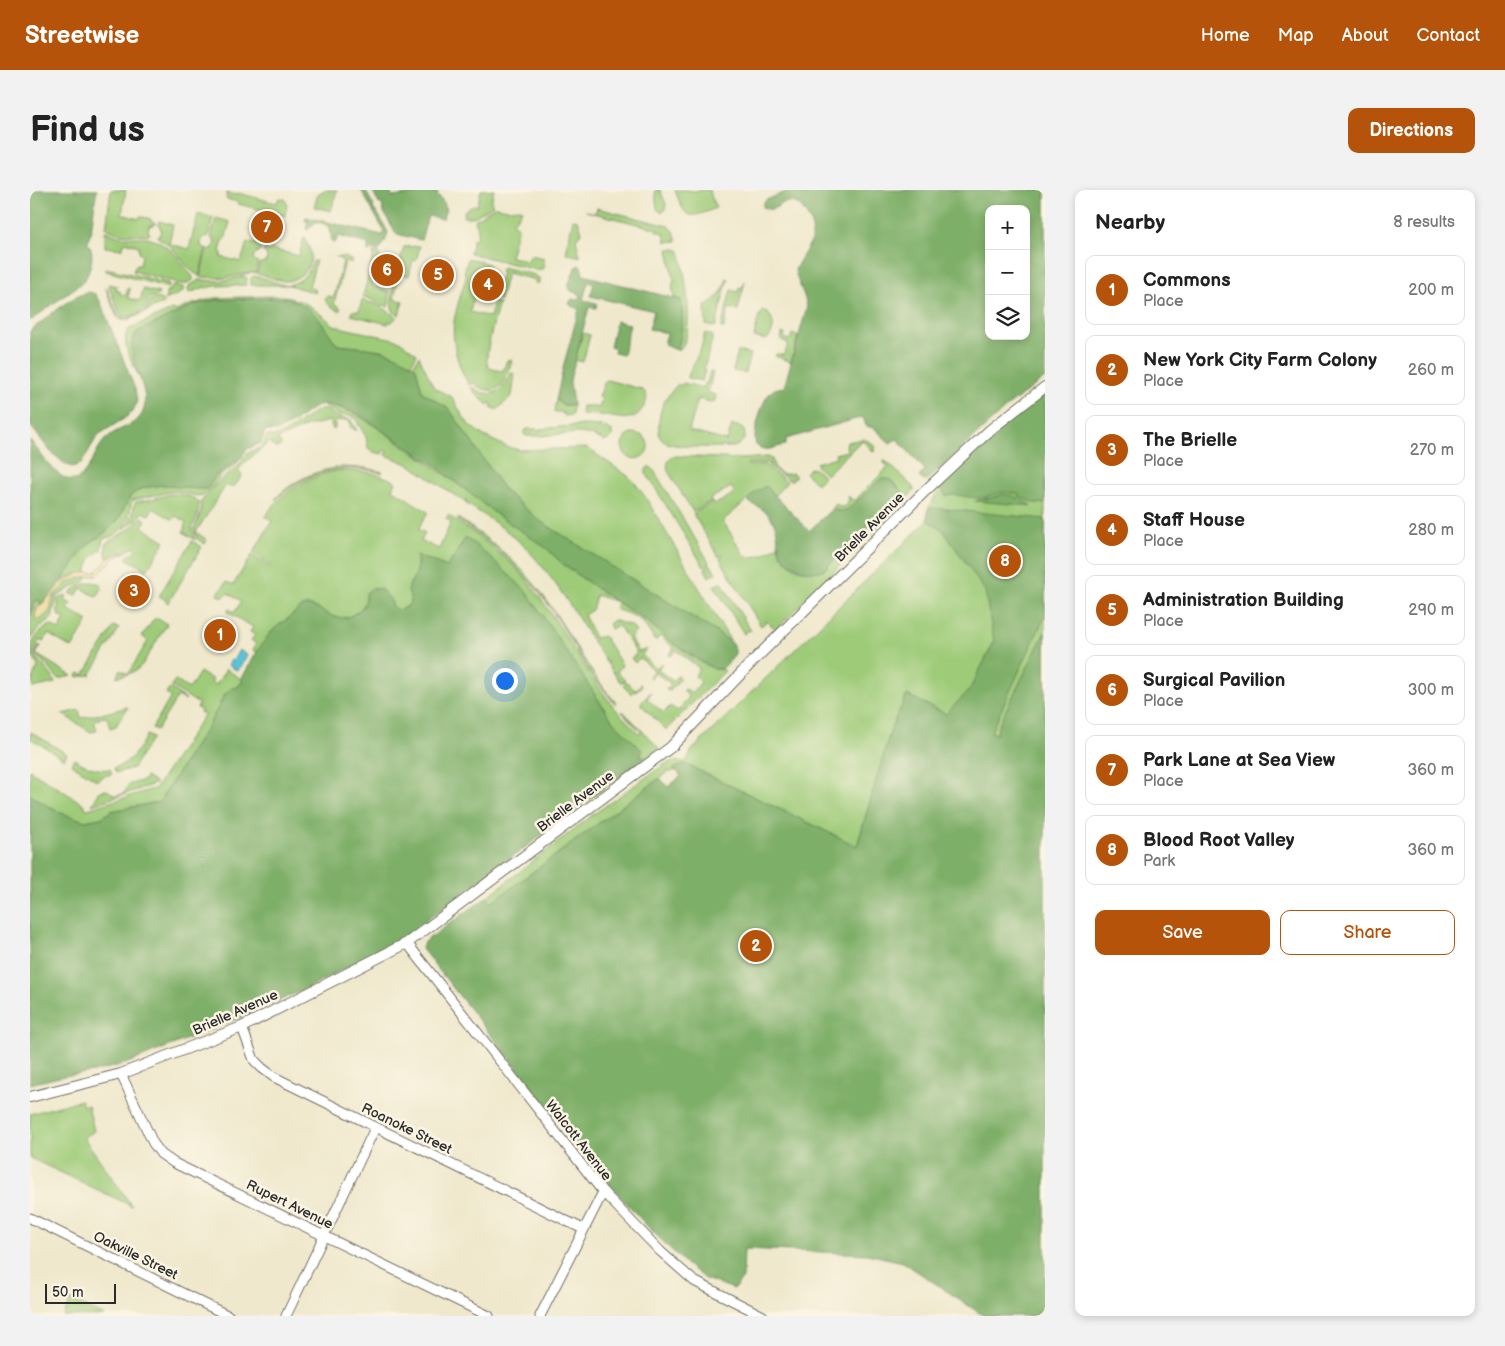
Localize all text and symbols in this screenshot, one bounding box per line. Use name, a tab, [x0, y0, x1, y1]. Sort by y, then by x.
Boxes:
text: Streetwise	[25, 21, 139, 50]
text: Home	[1201, 25, 1250, 46]
text: Map	[1278, 25, 1314, 46]
text: About	[1342, 25, 1389, 46]
text: Contact	[1417, 25, 1480, 46]
button: Directions	[1348, 108, 1475, 153]
text: Find us	[30, 109, 145, 152]
map controls	[985, 205, 1030, 340]
button: +	[985, 205, 1030, 250]
pin: 7	[251, 208, 283, 246]
text: Nearby	[1095, 210, 1165, 235]
text: 8 results	[1393, 213, 1455, 232]
button: −	[985, 250, 1030, 295]
pin: 6	[371, 251, 403, 289]
pin: 5	[422, 256, 454, 294]
pin: 4	[472, 266, 504, 304]
text: Commons	[1143, 269, 1231, 292]
text: 1	[1109, 281, 1115, 300]
text: 200 m	[1408, 281, 1454, 300]
text: Place	[1143, 292, 1184, 311]
button: layers	[985, 295, 1030, 340]
text: New York City Farm Colony	[1143, 349, 1377, 372]
text: 2	[1107, 361, 1117, 380]
text: 260 m	[1408, 361, 1454, 380]
text: Place	[1143, 372, 1184, 391]
text: The Brielle	[1143, 429, 1237, 452]
text: 3	[1107, 441, 1117, 460]
text: 270 m	[1410, 441, 1454, 460]
text: Place	[1143, 452, 1184, 471]
street label: Brielle Avenue	[831, 489, 908, 566]
text: Staff House	[1143, 509, 1245, 532]
text: 4	[1107, 521, 1117, 540]
text: 280 m	[1408, 521, 1454, 540]
text: Place	[1143, 532, 1184, 551]
pin: 8	[989, 542, 1021, 580]
pin: 3	[118, 572, 150, 610]
text: Administration Building	[1143, 589, 1344, 612]
text: 5	[1107, 601, 1117, 620]
text: 290 m	[1408, 601, 1454, 620]
text: Place	[1143, 612, 1184, 631]
pin: 1	[204, 616, 236, 654]
your location	[492, 668, 518, 694]
text: Surgical Pavilion	[1143, 669, 1285, 692]
text: 6	[1107, 681, 1117, 700]
text: 300 m	[1408, 681, 1454, 700]
text: Place	[1143, 692, 1184, 711]
text: Park Lane at Sea View	[1143, 749, 1335, 772]
text: 7	[1108, 761, 1116, 780]
text: 360 m	[1407, 761, 1454, 780]
street label: Brielle Avenue	[534, 767, 617, 836]
text: Place	[1143, 772, 1184, 791]
text: Blood Root Valley	[1143, 829, 1295, 852]
text: 8	[1107, 841, 1117, 860]
text: 360 m	[1407, 841, 1454, 860]
text: Park	[1143, 852, 1175, 871]
button: Save	[1095, 910, 1270, 955]
button: Share	[1280, 910, 1455, 955]
pin: 2	[740, 927, 772, 965]
street label: Brielle Avenue	[190, 986, 280, 1039]
street label: Walcott Avenue	[542, 1097, 615, 1184]
street label: Roanoke Street	[359, 1099, 455, 1158]
street label: Rupert Avenue	[244, 1176, 336, 1233]
street label: Oakville Street	[91, 1228, 181, 1283]
scale bar	[45, 1281, 116, 1304]
text: 50 m	[52, 1284, 84, 1301]

